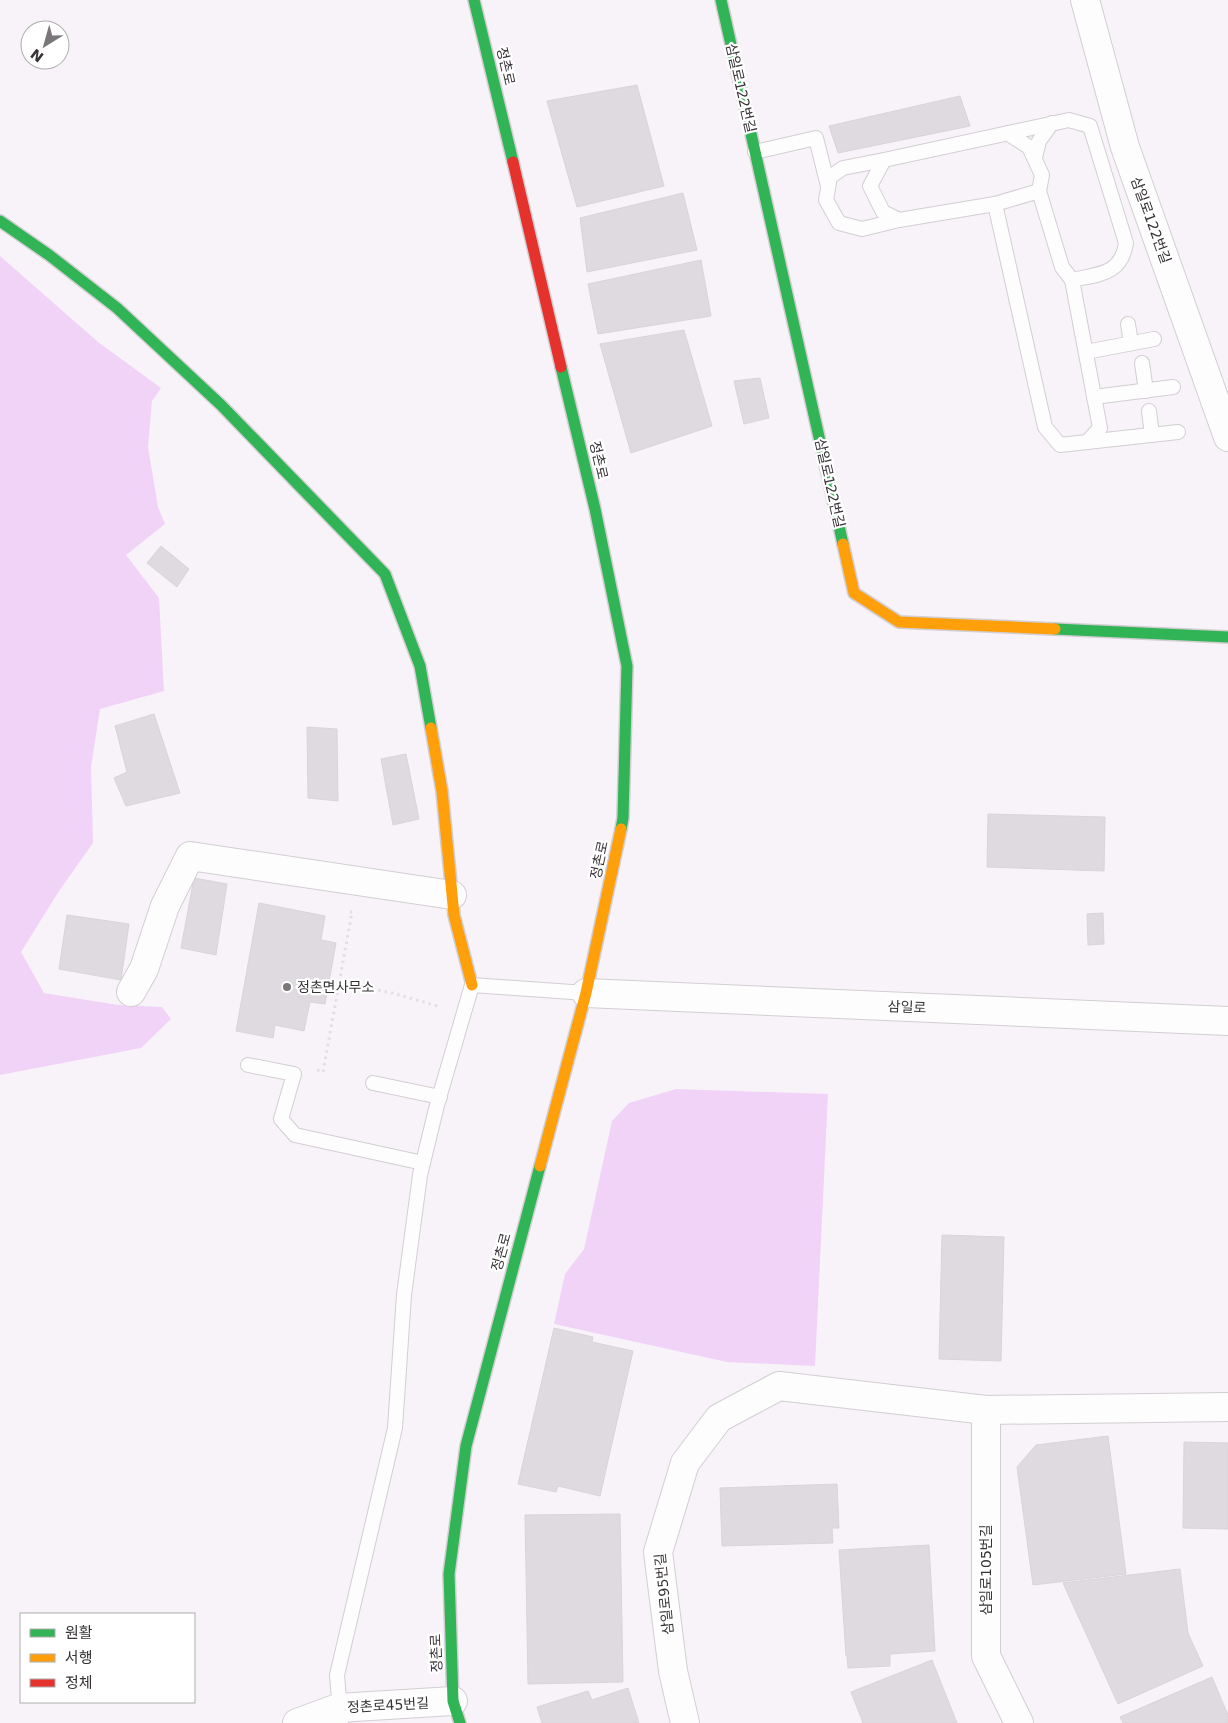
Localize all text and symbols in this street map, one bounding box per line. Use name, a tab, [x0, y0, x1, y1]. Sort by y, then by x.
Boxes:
north arrow	[20, 20, 70, 70]
street label: 삼일로122번길	[723, 42, 759, 134]
text: N	[28, 45, 47, 65]
street label: 정촌로	[494, 45, 518, 87]
street label: 삼일로122번길	[1128, 174, 1174, 266]
street label: 삼일로122번길	[812, 437, 848, 529]
street label: 정촌로	[587, 439, 611, 481]
street label: 정촌로	[587, 839, 611, 881]
place label: 정촌면사무소	[297, 979, 374, 995]
marker: 정촌면사무소	[281, 981, 293, 993]
street label: 삼일로	[887, 998, 927, 1016]
street label: 정촌로	[488, 1231, 514, 1273]
street label: 삼일로105번길	[978, 1524, 994, 1616]
street label: 삼일로95번길	[652, 1552, 676, 1636]
legend	[20, 1613, 195, 1703]
text: 원활	[65, 1624, 93, 1642]
street label: 정촌로	[427, 1633, 445, 1673]
text: 서행	[65, 1649, 93, 1667]
text: 정체	[65, 1674, 93, 1692]
street label: 정촌로45번길	[347, 1695, 429, 1715]

